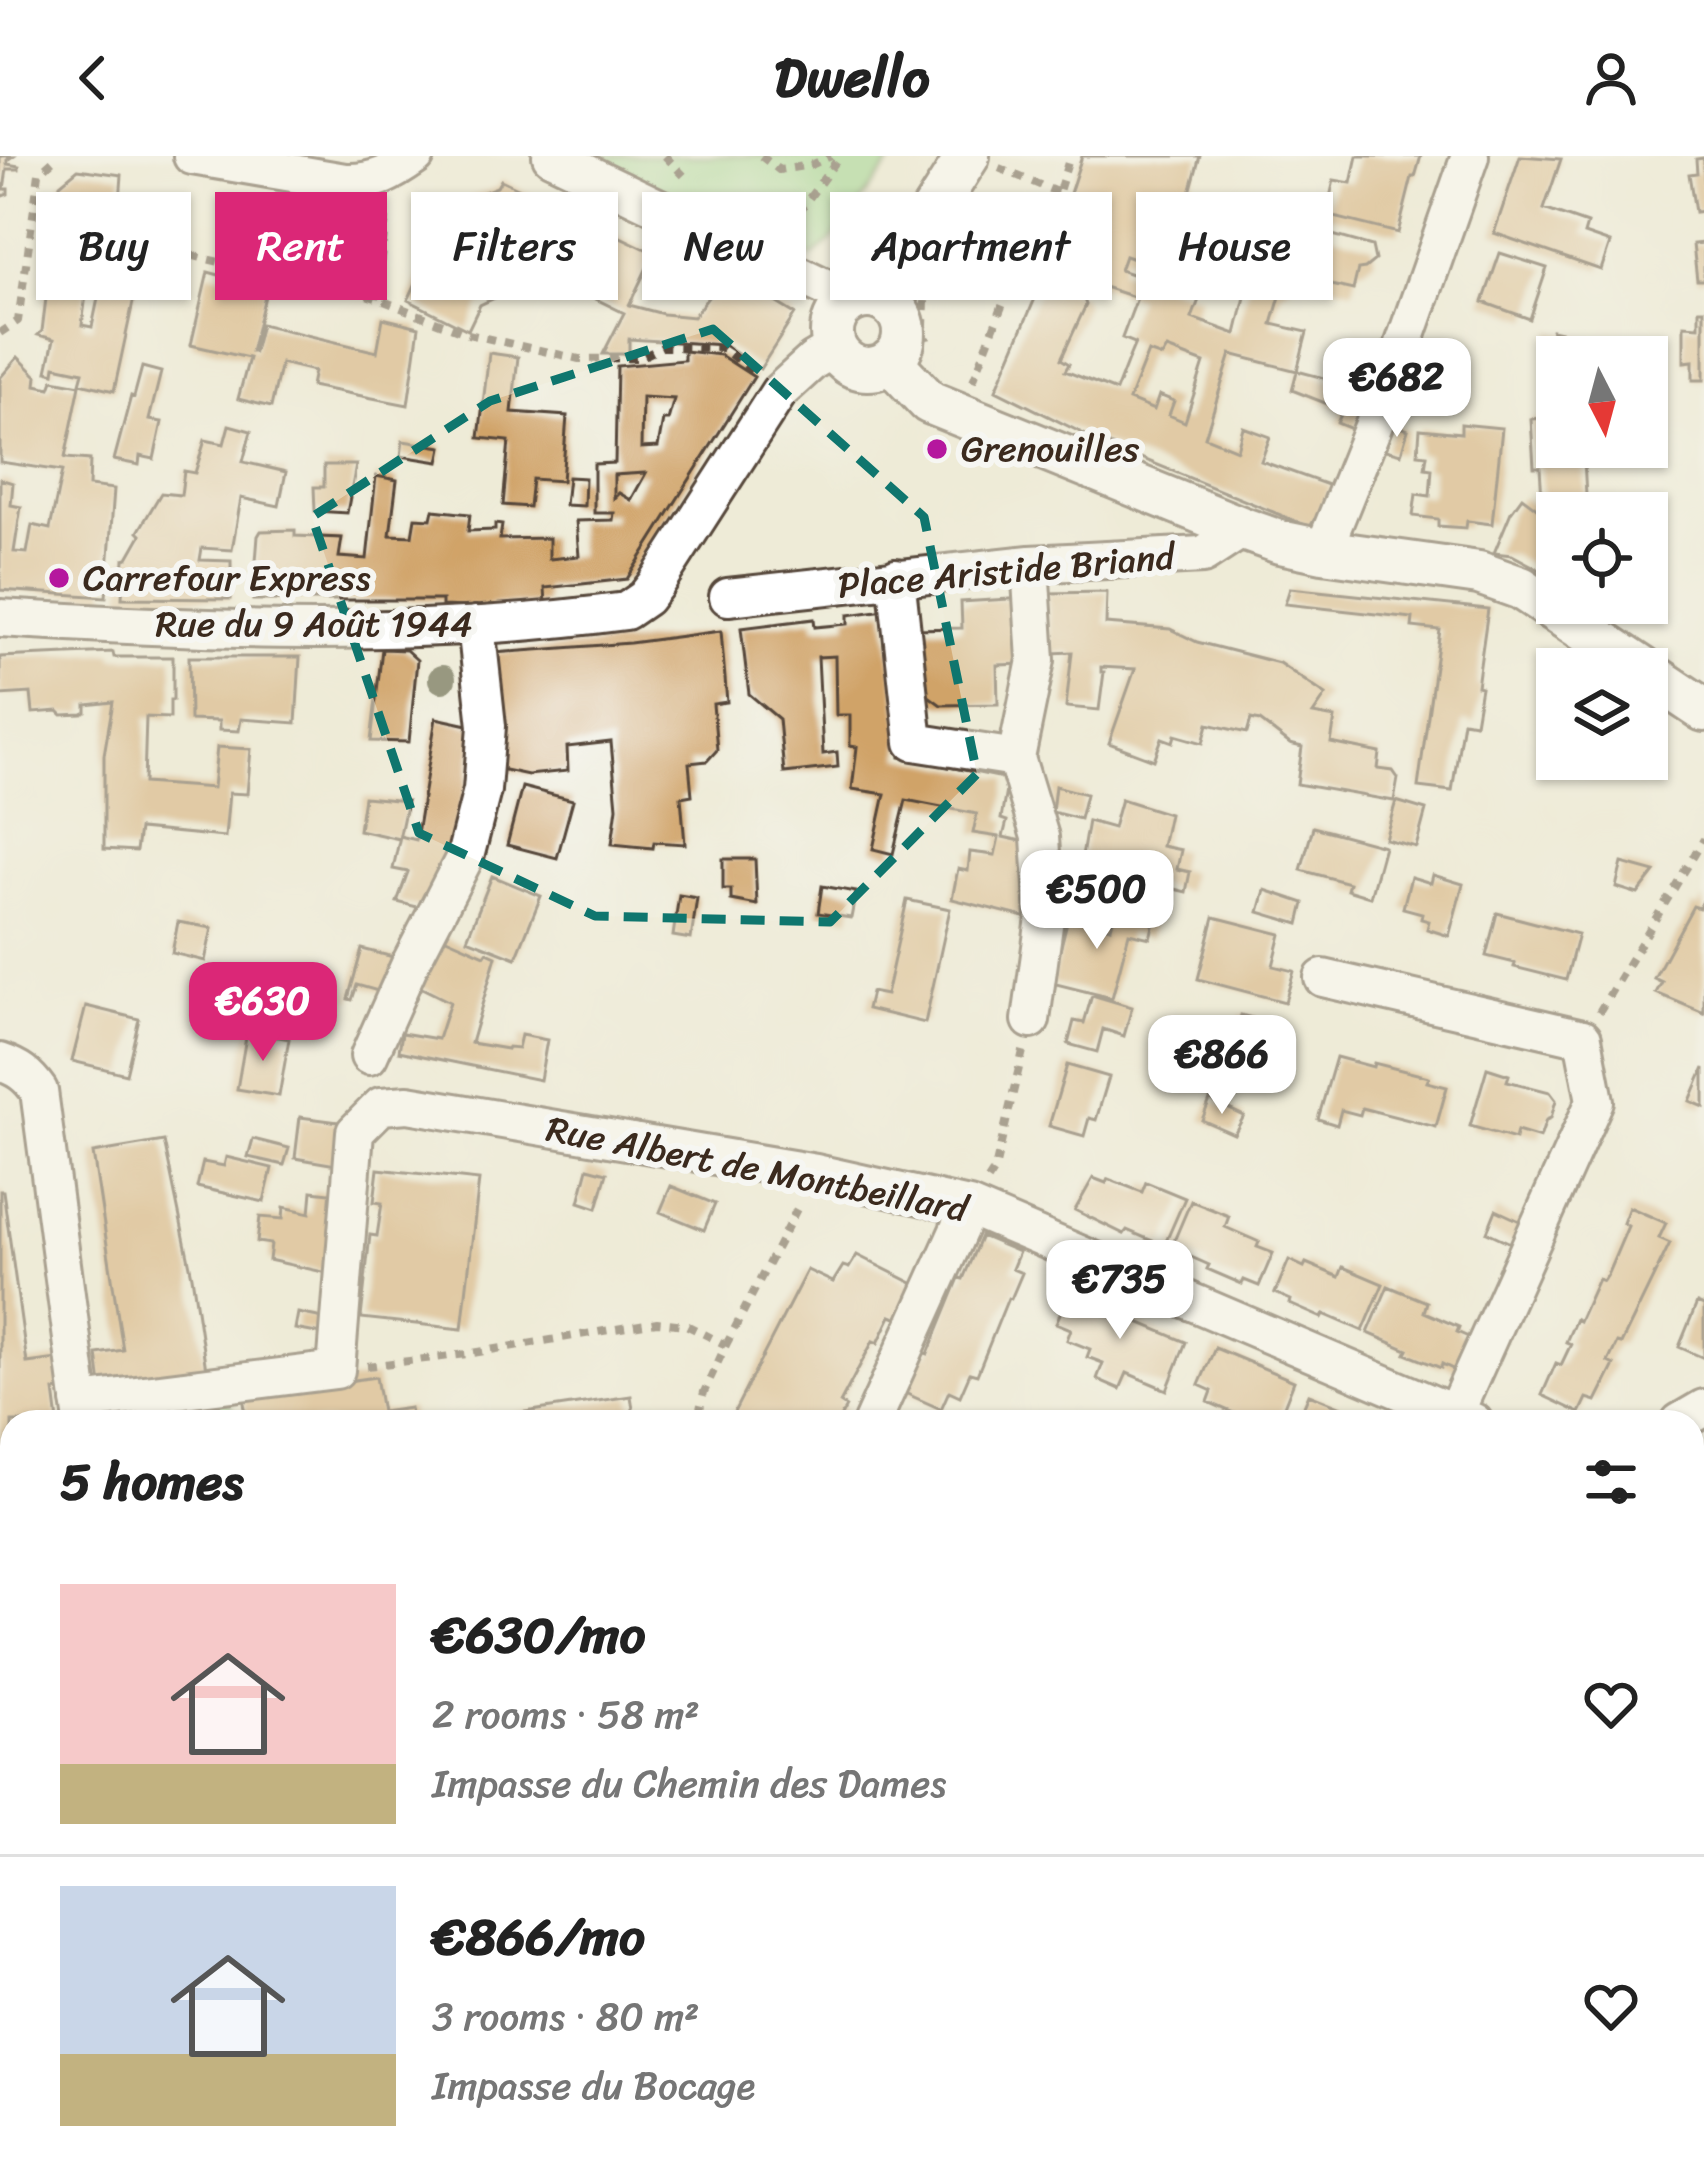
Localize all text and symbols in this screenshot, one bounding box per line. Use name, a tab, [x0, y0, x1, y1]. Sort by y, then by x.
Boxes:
text: Dwello	[774, 30, 930, 126]
icon: back	[60, 45, 126, 111]
icon: person	[1578, 45, 1644, 111]
chip: Buy	[36, 192, 191, 300]
chip: Rent	[215, 192, 387, 300]
chip: Filters	[411, 192, 618, 300]
chip: New	[642, 192, 806, 300]
chip: Apartment	[830, 192, 1112, 300]
chip: House	[1136, 192, 1333, 300]
north arrow	[1536, 336, 1668, 468]
map controls	[1536, 336, 1668, 780]
pin: €682	[1326, 338, 1468, 440]
text: €682	[1350, 342, 1444, 411]
place label: Grenouilles	[961, 417, 1140, 481]
marker: Grenouilles	[924, 436, 950, 462]
button: locate	[1536, 492, 1668, 624]
street label: Place Aristide Briand	[835, 524, 1179, 618]
place label: Carrefour Express	[83, 546, 371, 610]
marker: Carrefour Express	[46, 565, 72, 591]
street label: Rue du 9 Août 1944	[156, 592, 472, 656]
button: layers	[1536, 648, 1668, 780]
pin: €500	[1026, 850, 1168, 952]
text: €500	[1047, 854, 1147, 923]
pin: €630	[192, 962, 334, 1064]
text: €630	[216, 966, 310, 1035]
pin: €866	[1151, 1015, 1293, 1117]
text: €866	[1175, 1019, 1269, 1088]
street label: Rue Albert de Montbeillard	[541, 1097, 975, 1242]
pin: €735	[1049, 1240, 1191, 1342]
text: €735	[1073, 1244, 1167, 1313]
text: 5 homes	[60, 1437, 243, 1527]
icon: filters	[1578, 1449, 1644, 1515]
text: €630/mo	[432, 1590, 645, 1680]
icon: home	[156, 1632, 300, 1776]
icon: heart	[1578, 1671, 1644, 1737]
text: 2 rooms · 58 m²	[432, 1680, 700, 1749]
text: Impasse du Chemin des Dames	[432, 1749, 946, 1818]
text: €866/mo	[432, 1892, 645, 1982]
icon: home	[156, 1934, 300, 2078]
icon: heart	[1578, 1973, 1644, 2039]
text: 3 rooms · 80 m²	[432, 1982, 699, 2051]
text: Impasse du Bocage	[432, 2051, 755, 2120]

